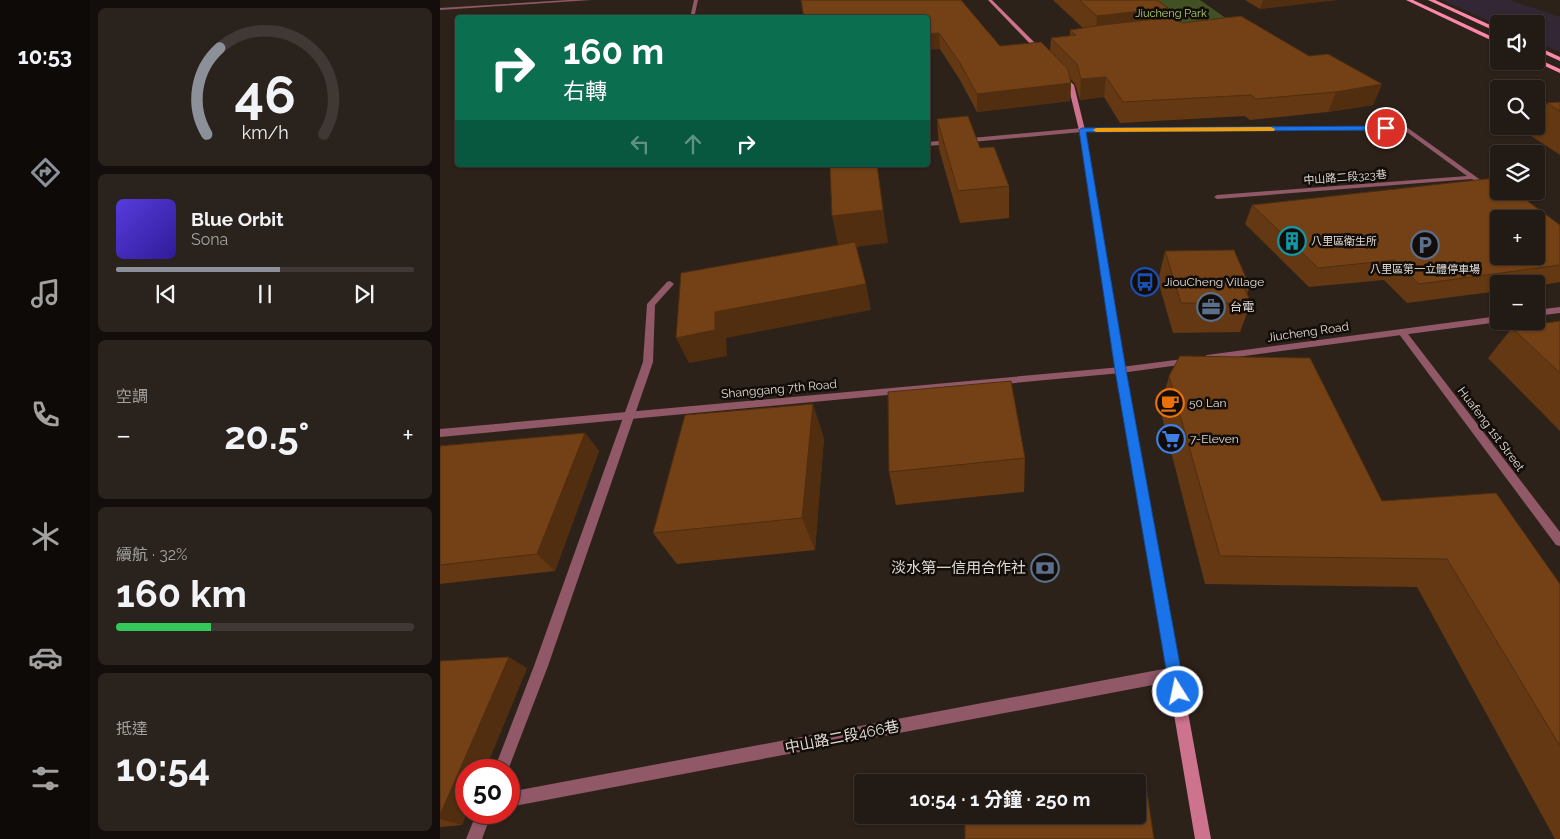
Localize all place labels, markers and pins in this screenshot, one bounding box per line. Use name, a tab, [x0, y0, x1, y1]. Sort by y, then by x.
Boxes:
pin	[1365, 107, 1407, 149]
building icon: 八里區衛生所	[1277, 226, 1307, 256]
parking icon: 八里區第一立體停車場	[1410, 230, 1440, 260]
place label: 八里區衛生所	[1311, 235, 1377, 248]
place label: 八里區第一立體停車場	[1370, 263, 1480, 276]
bus stop icon: JiouCheng Village	[1130, 267, 1160, 297]
place label: JiouCheng Village	[1164, 275, 1264, 289]
office icon: 台電	[1196, 292, 1226, 322]
place label: 台電	[1230, 300, 1254, 314]
cafe icon: 50 Lan	[1155, 388, 1185, 418]
place label: 50 Lan	[1189, 396, 1226, 410]
supermarket icon: 7-Eleven	[1156, 424, 1186, 454]
place label: 7-Eleven	[1190, 432, 1239, 446]
bank icon: 淡水第一信用合作社	[1030, 553, 1060, 583]
place label: 淡水第一信用合作社	[891, 559, 1026, 577]

